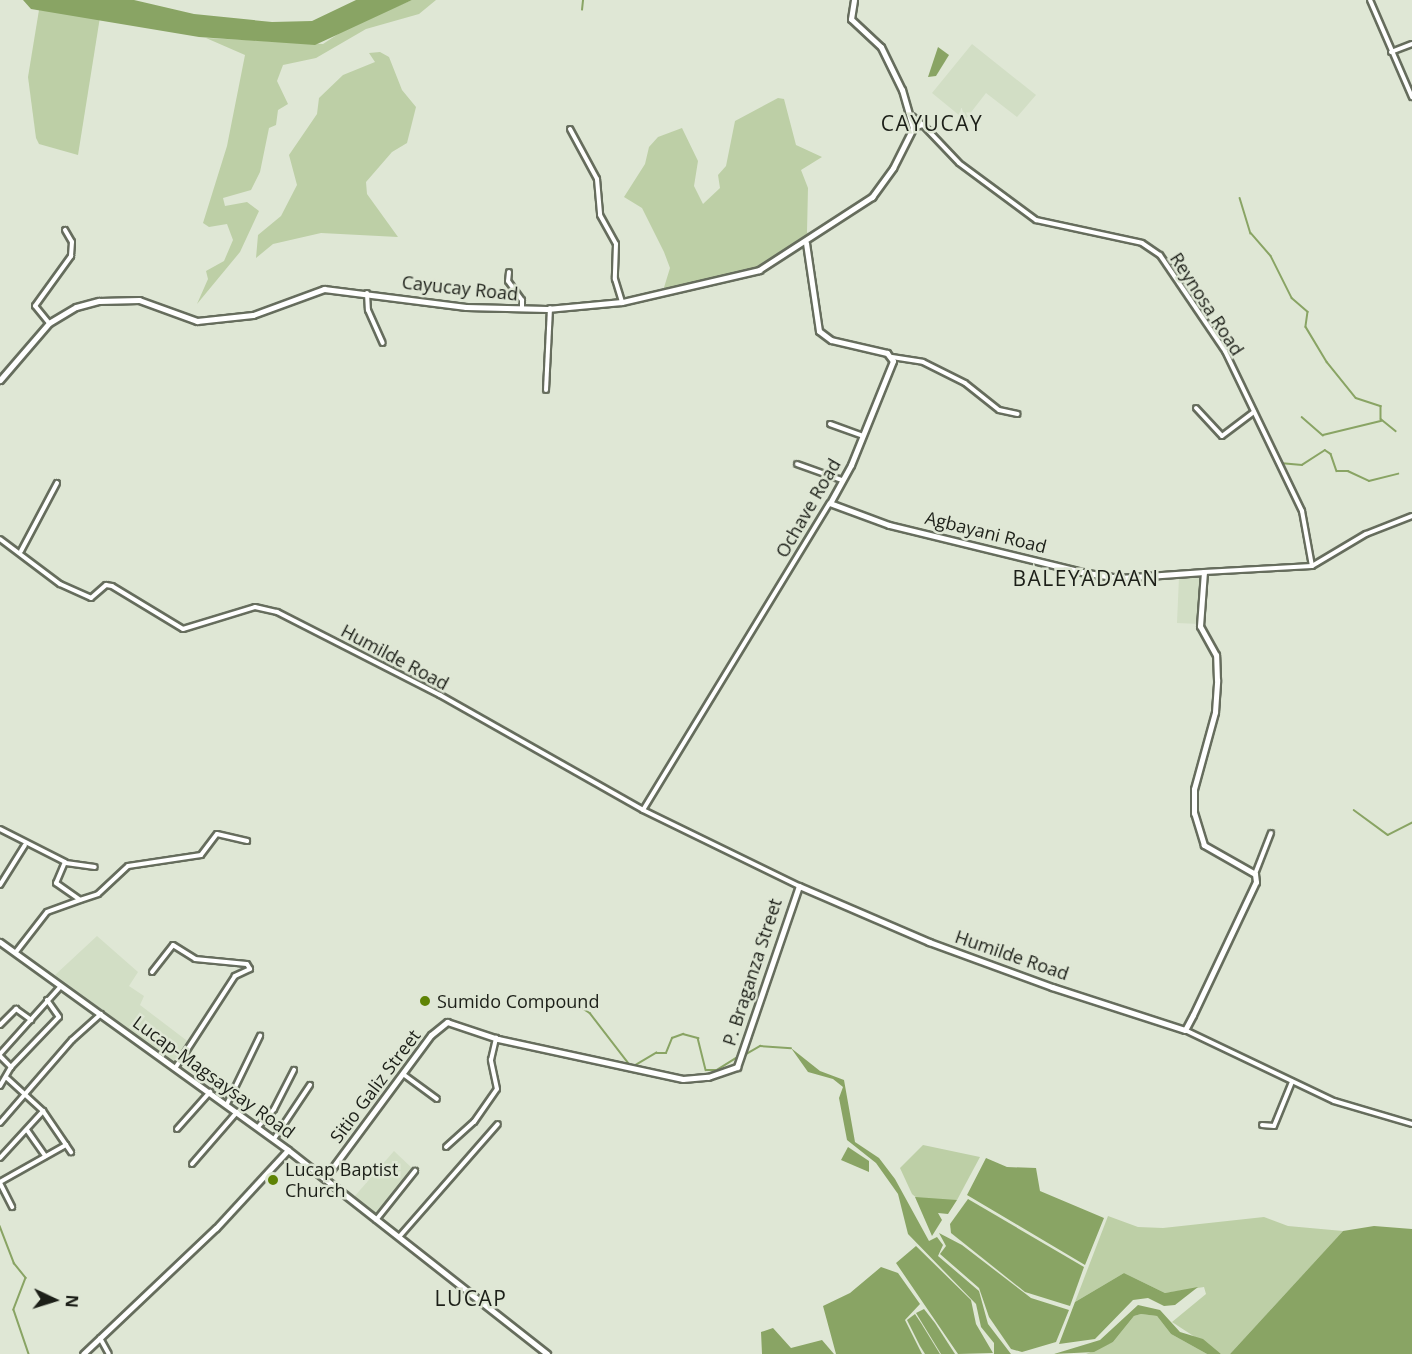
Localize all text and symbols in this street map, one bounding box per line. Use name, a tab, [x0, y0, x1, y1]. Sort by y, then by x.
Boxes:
district label: CAYUCAY	[881, 110, 983, 136]
street label: Reynosa Road	[1166, 249, 1248, 359]
street label: Cayucay Road	[401, 271, 519, 305]
street label: Ochave Road	[771, 455, 845, 561]
street label: Agbayani Road	[923, 506, 1049, 558]
district label: BALEYADAAN	[1012, 565, 1160, 591]
street label: Humilde Road	[337, 620, 453, 694]
street label: P. Braganza Street	[718, 896, 786, 1048]
street label: Humilde Road	[952, 925, 1072, 985]
place label: Sumido Compound	[437, 990, 599, 1012]
marker: Sumido Compound	[418, 994, 432, 1008]
street label: Lucap-Magsaysay Road	[129, 1011, 299, 1143]
street label: Sitio Galiz Street	[325, 1025, 425, 1147]
place label: Lucap Baptist Church	[285, 1159, 398, 1202]
marker: Lucap Baptist Church	[266, 1173, 280, 1187]
north arrow	[24, 1270, 84, 1330]
district label: LUCAP	[435, 1285, 507, 1311]
text: N	[61, 1294, 83, 1309]

